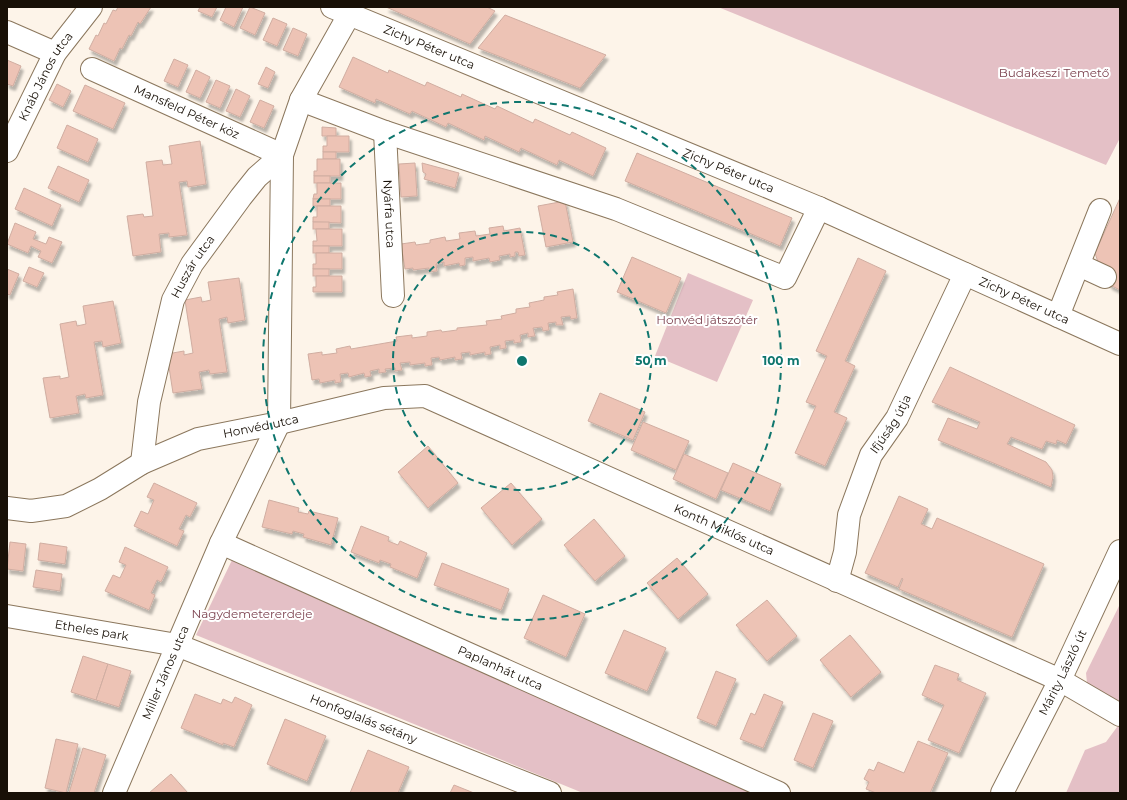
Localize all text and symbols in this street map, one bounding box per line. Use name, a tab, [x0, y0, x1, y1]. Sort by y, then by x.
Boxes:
street label: Zichy Péter utca	[381, 21, 477, 72]
street label: Knáb János utca	[15, 29, 76, 123]
park label: Budakeszi Temető	[999, 65, 1109, 80]
street label: Mansfeld Péter köz	[132, 81, 242, 142]
street label: Zichy Péter utca	[681, 145, 777, 196]
street label: Nyárfa utca	[380, 179, 399, 249]
street label: Huszár utca	[167, 232, 218, 301]
street label: Zichy Péter utca	[977, 273, 1072, 327]
park label: Honvéd játszótér	[656, 312, 758, 327]
text: 50 m	[635, 353, 667, 368]
text: 100 m	[763, 353, 799, 368]
centre of rings	[515, 354, 529, 368]
street label: Ifjúság útja	[866, 392, 914, 456]
street label: Honvéd utca	[222, 411, 300, 441]
street label: Konth Miklós utca	[672, 500, 777, 558]
park label: Nagydemetererdeje	[192, 606, 313, 621]
street label: Etheles park	[54, 616, 131, 644]
street label: Miller János utca	[138, 623, 192, 722]
street label: Márity László út	[1035, 627, 1090, 718]
street label: Paplanhát utca	[455, 642, 545, 693]
street label: Honfoglalás sétány	[308, 690, 420, 747]

